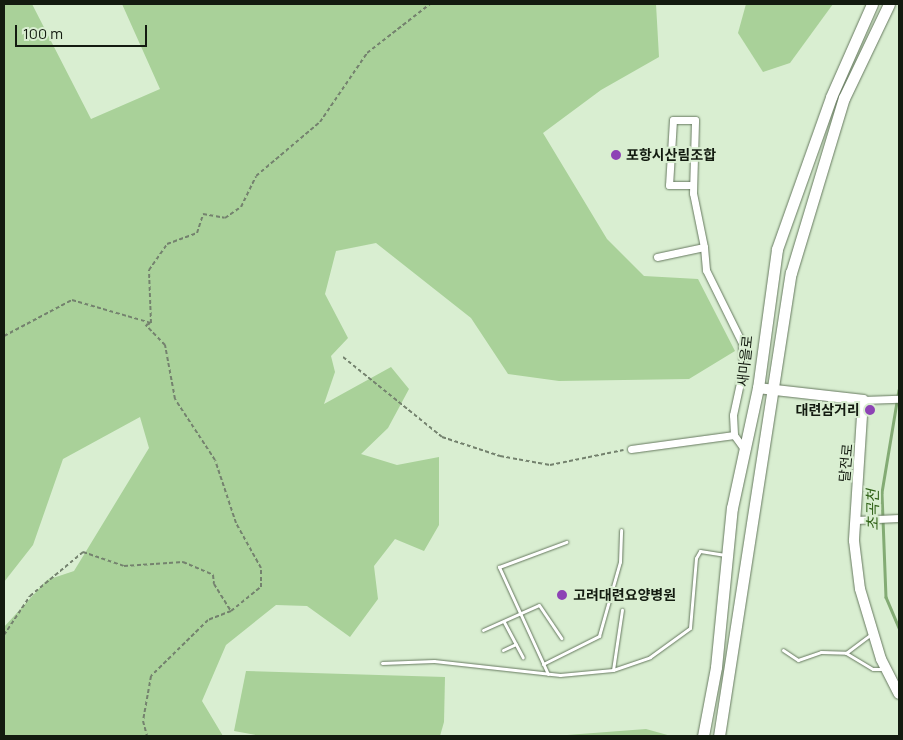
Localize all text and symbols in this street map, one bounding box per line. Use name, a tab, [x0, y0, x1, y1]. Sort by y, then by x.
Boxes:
scale bar	[18, 15, 150, 47]
text: 100 m	[23, 23, 63, 44]
place label: 포항시산림조합	[626, 147, 716, 163]
marker: 포항시산림조합	[610, 149, 622, 161]
street label: 새마을로	[734, 335, 756, 387]
place label: 대련삼거리	[796, 402, 860, 418]
marker: 대련삼거리	[864, 404, 876, 416]
street label: 달전로	[836, 443, 856, 483]
water label: 초곡천	[864, 489, 882, 531]
place label: 고려대련요양병원	[573, 587, 676, 603]
marker: 고려대련요양병원	[555, 588, 569, 602]

